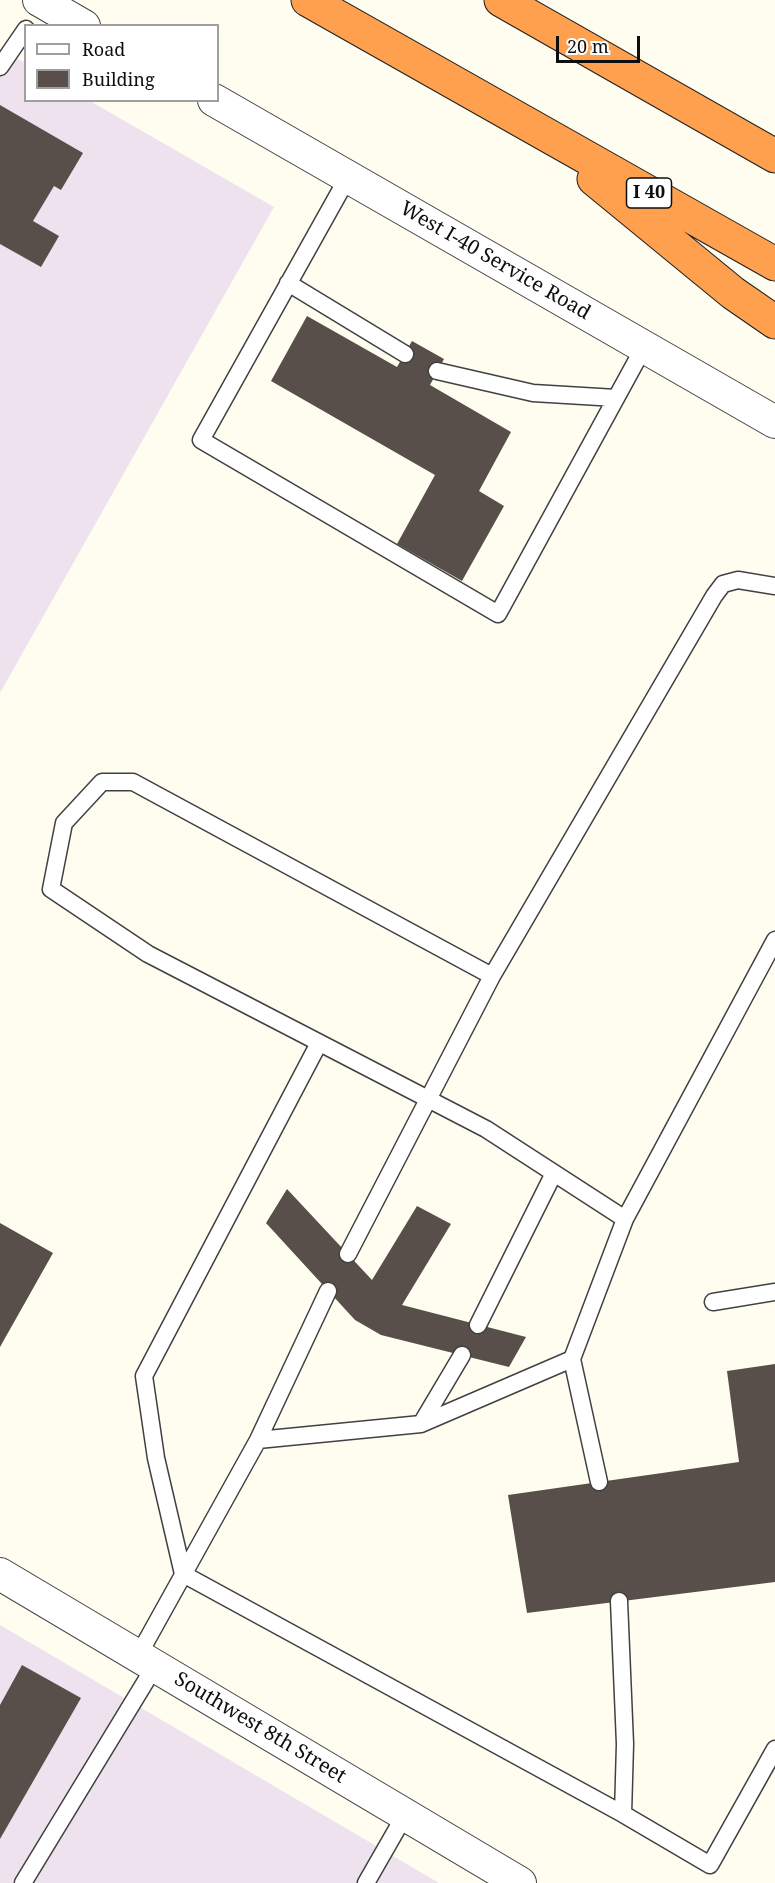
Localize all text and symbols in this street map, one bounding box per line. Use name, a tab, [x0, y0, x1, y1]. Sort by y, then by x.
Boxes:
legend	[24, 24, 219, 102]
scale bar	[559, 24, 643, 62]
text: 20 m	[567, 34, 609, 58]
text: Road	[82, 37, 125, 61]
text: Building	[82, 67, 155, 91]
road number: I 40	[626, 178, 672, 208]
street label: West I-40 Service Road	[396, 197, 594, 325]
street label: Southwest 8th Street	[170, 1667, 350, 1789]

